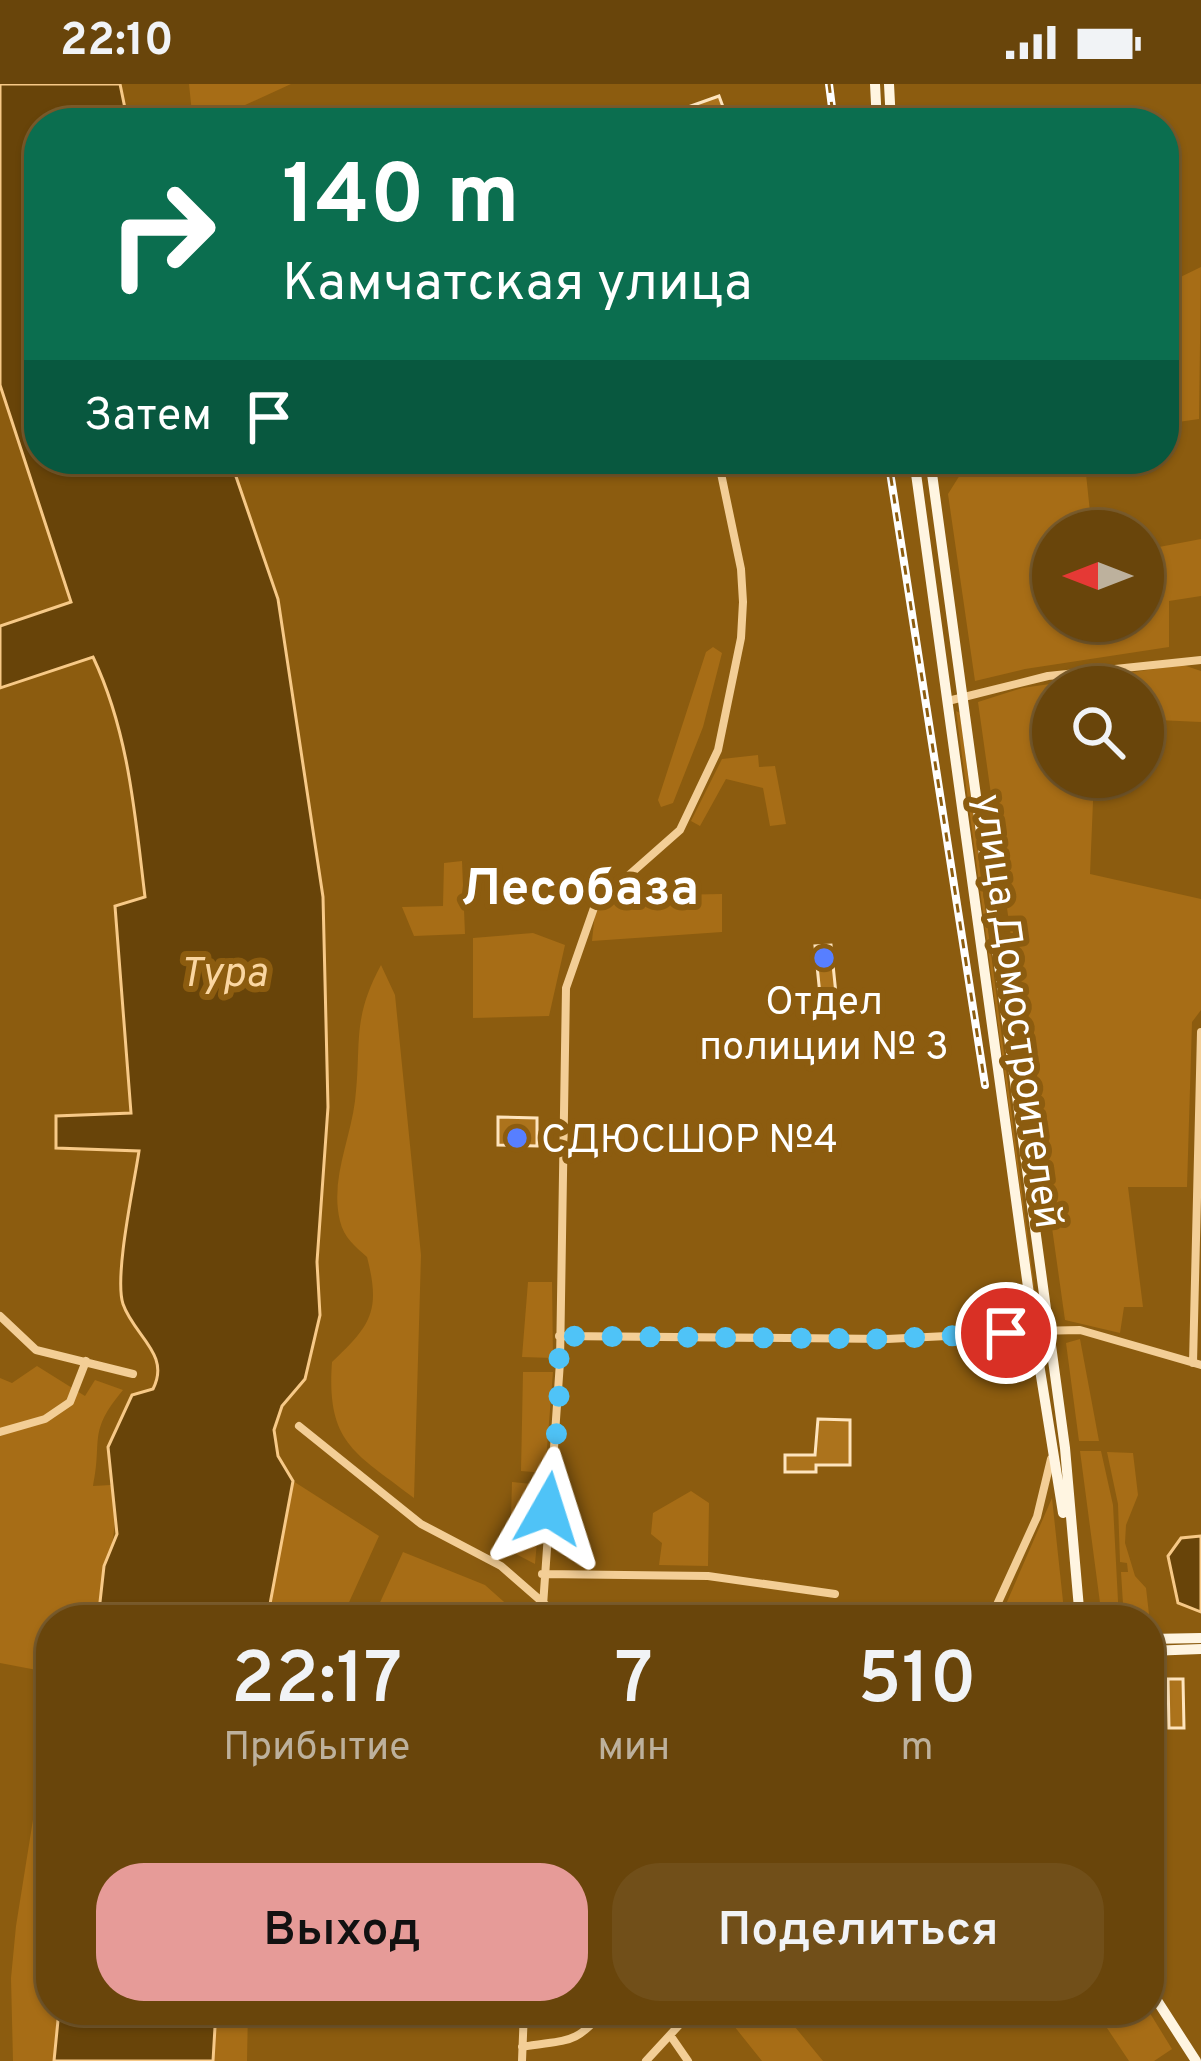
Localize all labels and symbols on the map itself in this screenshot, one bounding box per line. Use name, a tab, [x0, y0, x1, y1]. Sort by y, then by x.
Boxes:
north arrow	[1032, 510, 1164, 642]
street label: улица Домостроителей	[961, 791, 1070, 1232]
district label: Лесобаза	[461, 859, 699, 924]
marker: Отдел полиции № 3	[811, 945, 837, 971]
water label: Тура	[179, 949, 267, 1002]
place label: Отдел полиции № 3	[699, 980, 949, 1074]
place label: СДЮСШОР №4	[541, 1118, 838, 1167]
marker: СДЮСШОР №4	[504, 1125, 530, 1151]
pin	[955, 1282, 1057, 1384]
position arrow	[485, 1446, 611, 1572]

